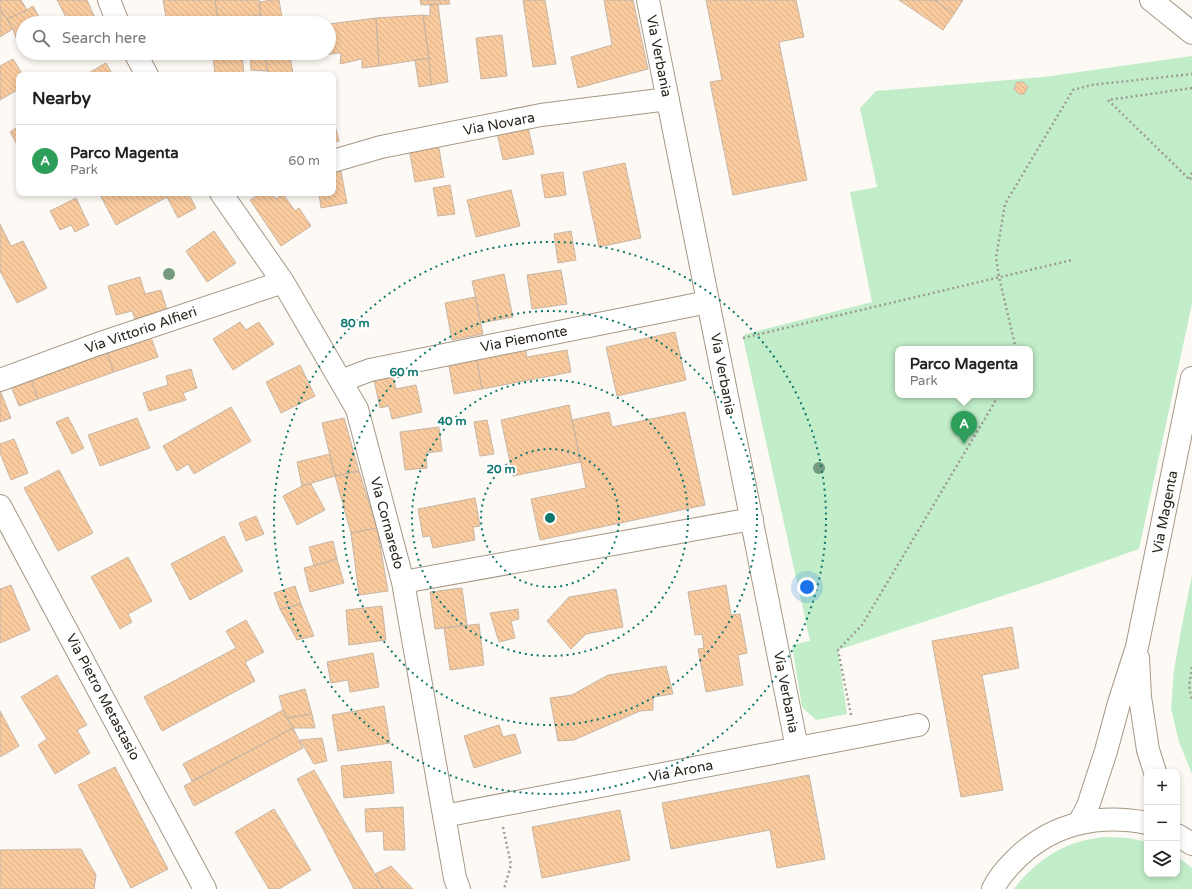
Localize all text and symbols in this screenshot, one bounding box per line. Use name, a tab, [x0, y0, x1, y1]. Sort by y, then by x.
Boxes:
street label: Via Verbania	[643, 13, 675, 99]
search box	[16, 16, 336, 60]
icon: search	[30, 27, 52, 49]
text: Search here	[62, 29, 146, 47]
text: Nearby	[32, 88, 91, 109]
street label: Via Novara	[462, 109, 536, 139]
text: Parco Magenta	[70, 144, 179, 162]
text: A	[40, 153, 50, 169]
text: 60 m	[288, 153, 320, 169]
text: Park	[70, 162, 98, 178]
street label: Via Vittorio Alfieri	[83, 303, 199, 357]
text: 80 m	[340, 316, 370, 330]
street label: Via Piemonte	[479, 322, 569, 356]
street label: Via Verbania	[707, 331, 739, 417]
popup	[895, 346, 1033, 398]
text: Parco Magenta	[910, 355, 1018, 373]
text: 60 m	[389, 365, 419, 379]
text: Park	[910, 373, 937, 389]
pin: A	[951, 411, 977, 444]
text: 40 m	[437, 414, 467, 428]
text: 20 m	[486, 462, 516, 476]
street label: Via Magenta	[1149, 469, 1181, 555]
street label: Via Cornaredo	[367, 475, 407, 571]
centre of rings	[543, 511, 557, 525]
your location	[797, 577, 817, 597]
street label: Via Pietro Metastasio	[62, 631, 144, 763]
street label: Via Verbania	[770, 649, 802, 735]
street label: Via Arona	[647, 756, 715, 786]
map controls	[1144, 769, 1180, 877]
button: +	[1144, 769, 1180, 805]
button: −	[1144, 805, 1180, 841]
button: layers	[1144, 841, 1180, 877]

